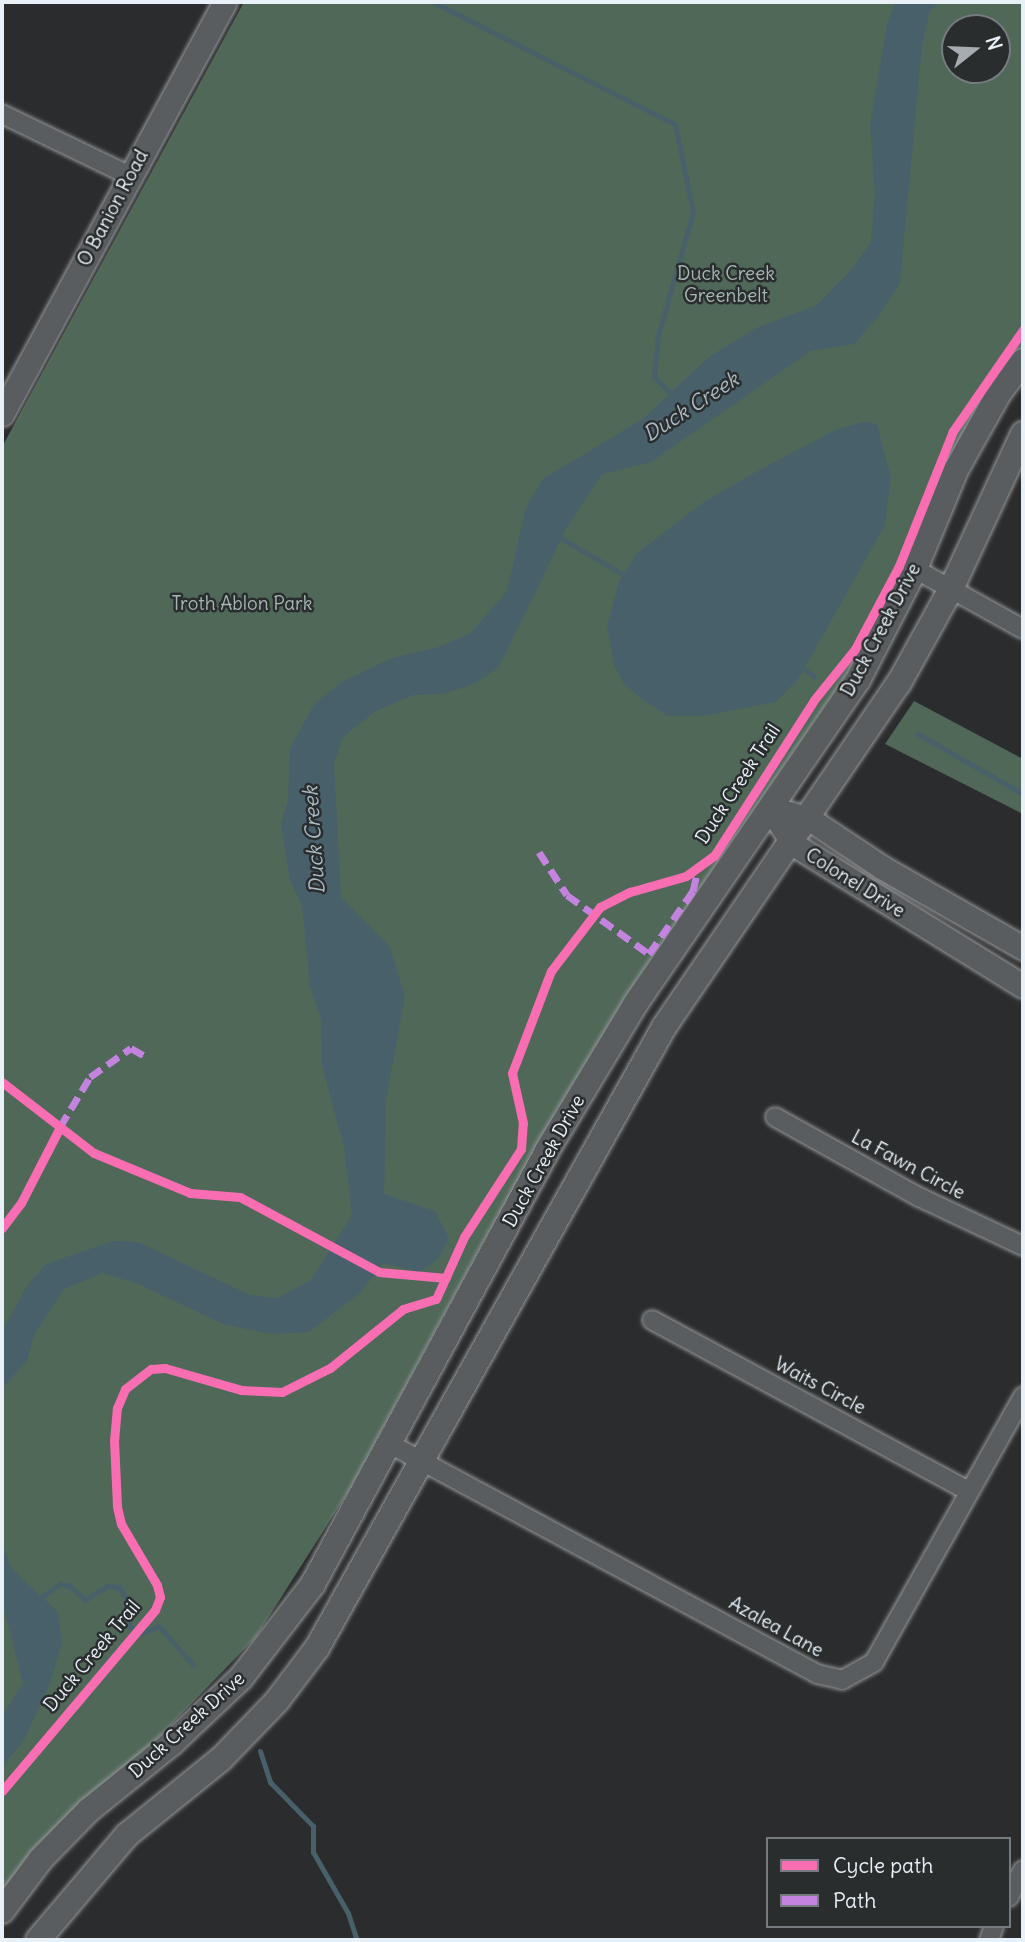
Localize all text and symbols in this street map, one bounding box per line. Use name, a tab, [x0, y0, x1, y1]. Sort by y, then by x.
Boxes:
north arrow	[941, 14, 1011, 84]
text: N	[981, 33, 1008, 53]
street label: O Banion Road	[73, 146, 153, 270]
park label: Duck Creek Greenbelt	[677, 263, 775, 307]
water label: Duck Creek	[639, 367, 743, 447]
street label: Duck Creek Drive	[836, 560, 926, 700]
park label: Troth Ablon Park	[171, 593, 313, 615]
street label: Duck Creek Trail	[691, 720, 785, 848]
water label: Duck Creek	[298, 785, 330, 895]
street label: Colonel Drive	[801, 843, 909, 923]
street label: Duck Creek Drive	[498, 1091, 590, 1231]
street label: La Fawn Circle	[847, 1126, 969, 1204]
street label: Waits Circle	[771, 1353, 869, 1419]
street label: Azalea Lane	[725, 1592, 827, 1662]
street label: Duck Creek Trail	[39, 1596, 145, 1716]
street label: Duck Creek Drive	[125, 1667, 249, 1783]
legend	[766, 1837, 1011, 1928]
text: Cycle path	[833, 1852, 933, 1879]
text: Path	[833, 1887, 876, 1914]

